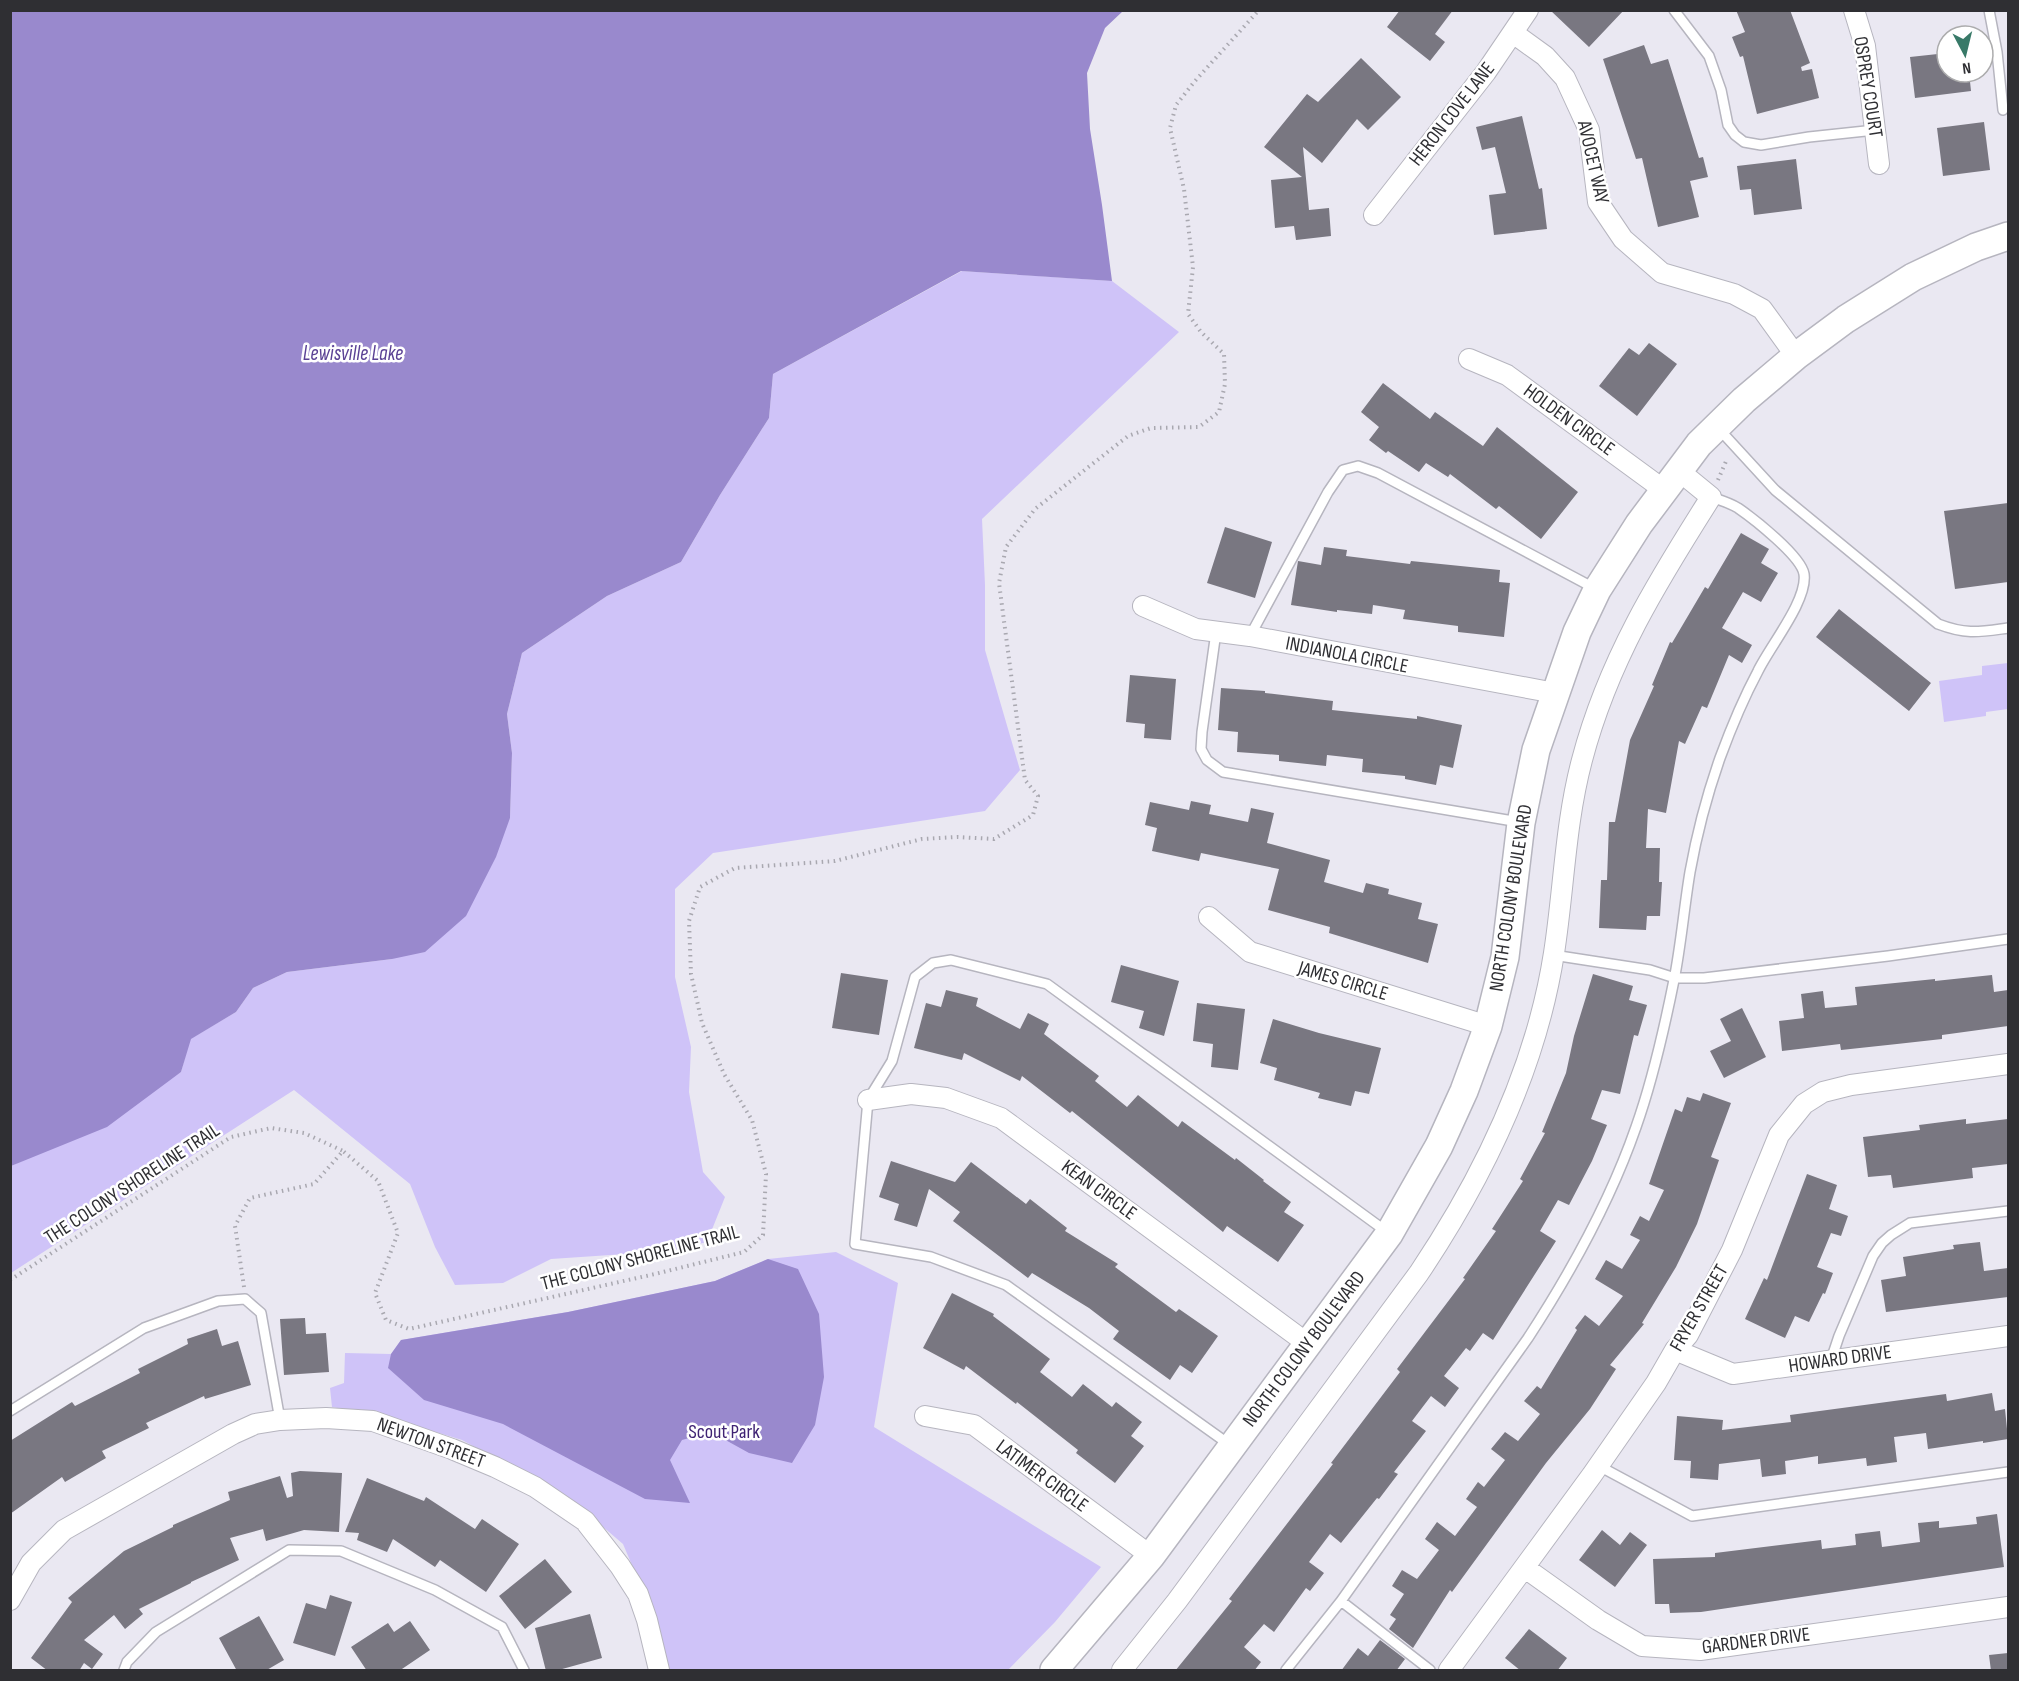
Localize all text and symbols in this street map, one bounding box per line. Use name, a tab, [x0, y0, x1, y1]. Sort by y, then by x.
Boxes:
north arrow	[1935, 24, 1995, 84]
street label: OSPREY COURT	[1848, 35, 1888, 139]
street label: HERON COVE LANE	[1404, 57, 1500, 171]
text: N	[1961, 57, 1972, 77]
street label: AVOCET WAY	[1572, 117, 1614, 207]
water label: Lewisville Lake	[303, 341, 403, 366]
street label: HOLDEN CIRCLE	[1519, 379, 1619, 461]
street label: INDIANOLA CIRCLE	[1284, 631, 1410, 679]
street label: NORTH COLONY BOULEVARD	[1484, 803, 1538, 993]
street label: JAMES CIRCLE	[1294, 956, 1391, 1006]
street label: THE COLONY SHORELINE TRAIL	[40, 1118, 225, 1250]
street label: KEAN CIRCLE	[1057, 1155, 1141, 1225]
street label: THE COLONY SHORELINE TRAIL	[538, 1220, 742, 1296]
street label: FRYER STREET	[1665, 1260, 1733, 1356]
street label: NORTH COLONY BOULEVARD	[1238, 1266, 1370, 1432]
street label: HOWARD DRIVE	[1787, 1340, 1893, 1378]
street label: NEWTON STREET	[374, 1412, 488, 1474]
park label: Scout Park	[688, 1420, 760, 1444]
street label: LATIMER CIRCLE	[991, 1434, 1093, 1518]
street label: GARDNER DRIVE	[1700, 1622, 1812, 1660]

